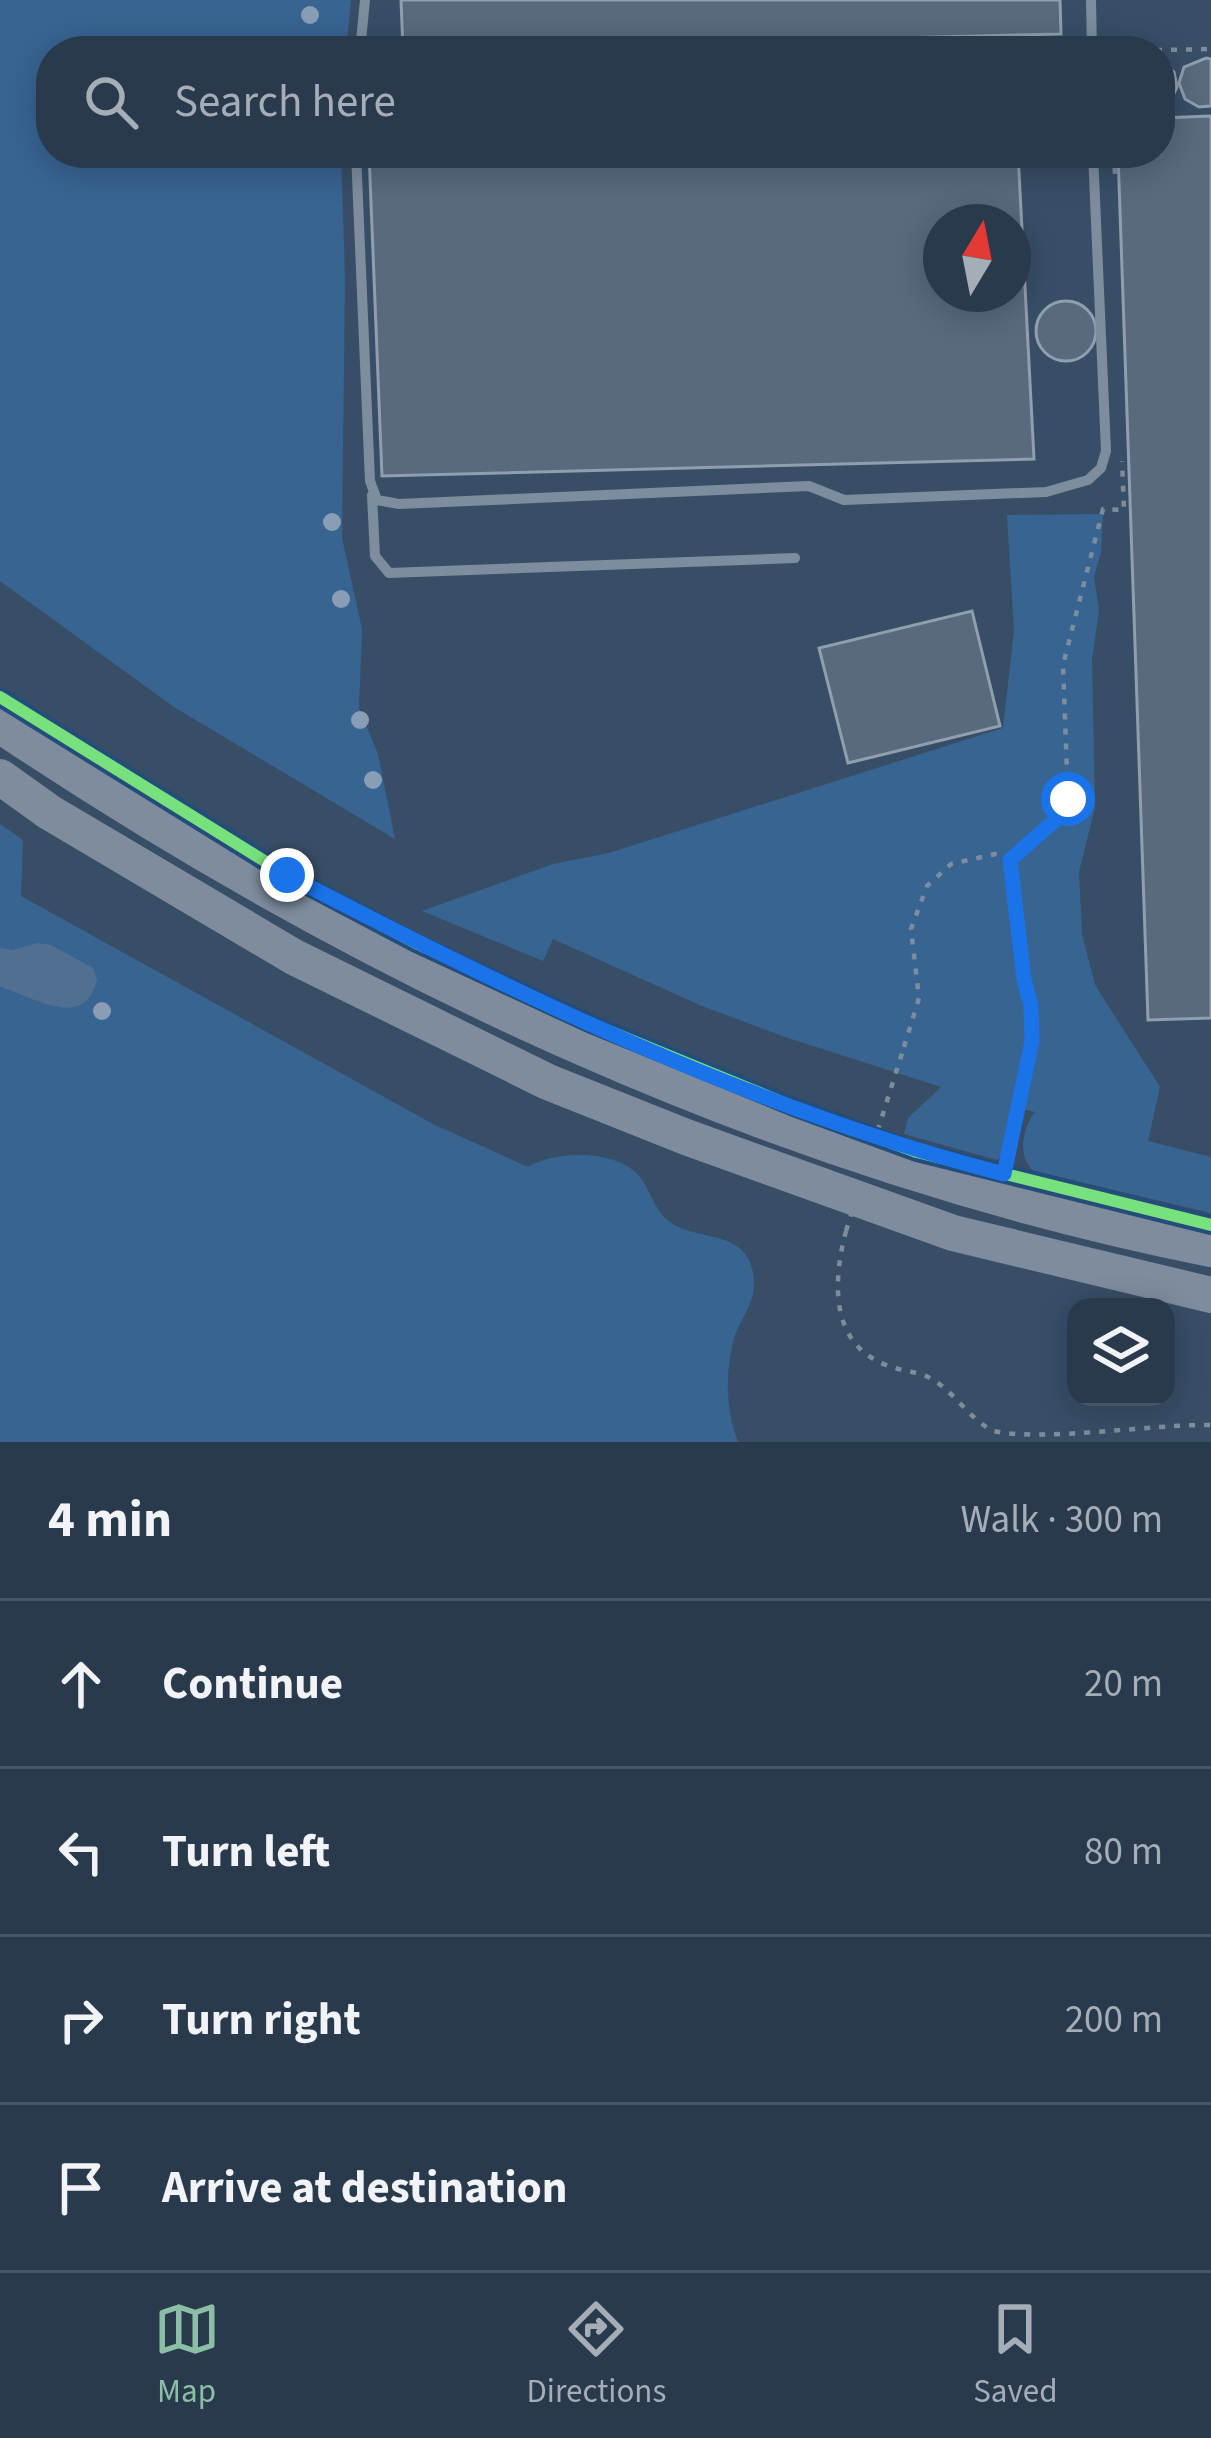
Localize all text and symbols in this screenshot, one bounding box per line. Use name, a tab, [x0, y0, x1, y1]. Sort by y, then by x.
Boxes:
search box	[36, 36, 1175, 168]
icon: search	[78, 69, 144, 135]
text: Search here	[174, 70, 396, 134]
north arrow	[923, 204, 1031, 312]
route start	[1041, 772, 1095, 826]
route end	[260, 848, 314, 902]
map controls	[1067, 1298, 1175, 1406]
button: layers	[1067, 1298, 1175, 1406]
text: 4 min	[48, 1484, 172, 1556]
text: Walk · 300 m	[960, 1492, 1163, 1548]
icon: ahead	[48, 1651, 114, 1717]
text: Continue	[162, 1652, 343, 1716]
text: 20 m	[1084, 1656, 1163, 1712]
icon: left	[48, 1819, 114, 1885]
text: Turn left	[162, 1820, 330, 1884]
text: 80 m	[1084, 1824, 1163, 1880]
icon: right	[48, 1987, 114, 2053]
text: Turn right	[162, 1988, 361, 2052]
text: 200 m	[1065, 1992, 1163, 2048]
icon: arrive	[48, 2155, 114, 2221]
text: Arrive at destination	[162, 2156, 567, 2220]
tab: Map	[154, 2296, 220, 2415]
tab: Directions	[527, 2296, 666, 2415]
tab: Saved	[973, 2296, 1057, 2415]

